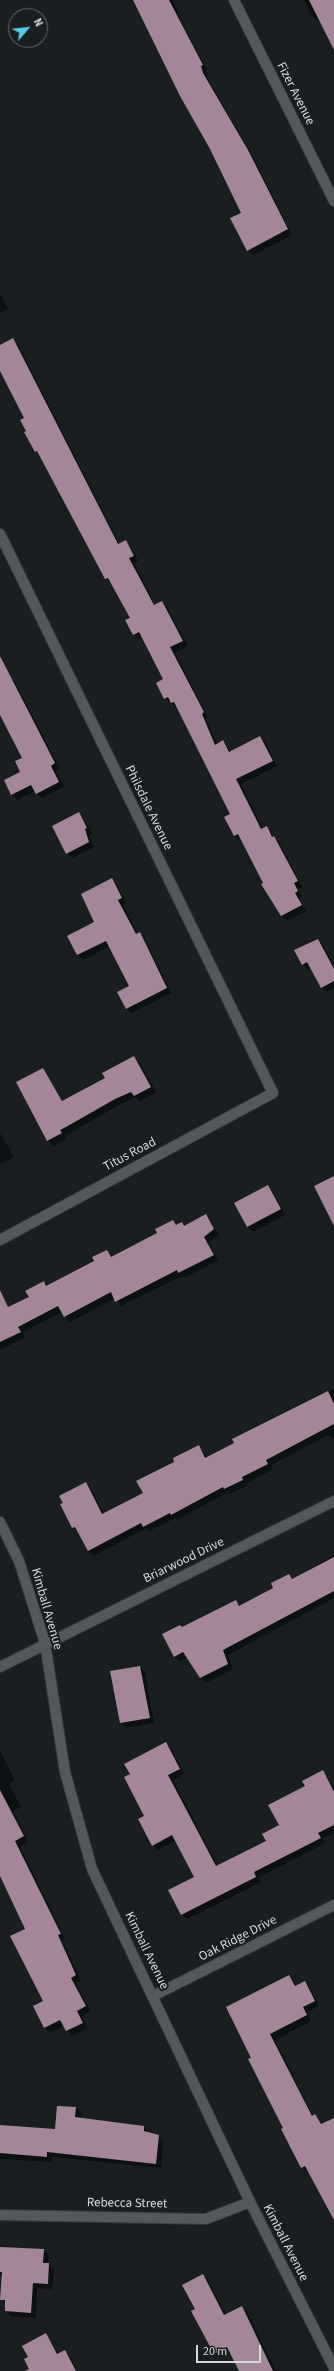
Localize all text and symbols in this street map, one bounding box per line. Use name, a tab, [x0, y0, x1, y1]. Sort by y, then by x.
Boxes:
north arrow	[8, 8, 48, 48]
text: N	[30, 16, 46, 29]
street label: Fizer Avenue	[272, 60, 318, 128]
street label: Philsdale Avenue	[121, 763, 175, 853]
street label: Titus Road	[101, 1135, 159, 1175]
street label: Briarwood Drive	[141, 1535, 227, 1587]
street label: Kimball Avenue	[27, 1566, 65, 1652]
street label: Kimball Avenue	[120, 1910, 172, 1992]
street label: Oak Ridge Drive	[196, 1913, 280, 1965]
street label: Rebecca Street	[87, 2195, 167, 2213]
street label: Kimball Avenue	[259, 2202, 311, 2284]
scale bar	[198, 2337, 263, 2363]
text: 20 m	[203, 2343, 227, 2360]

